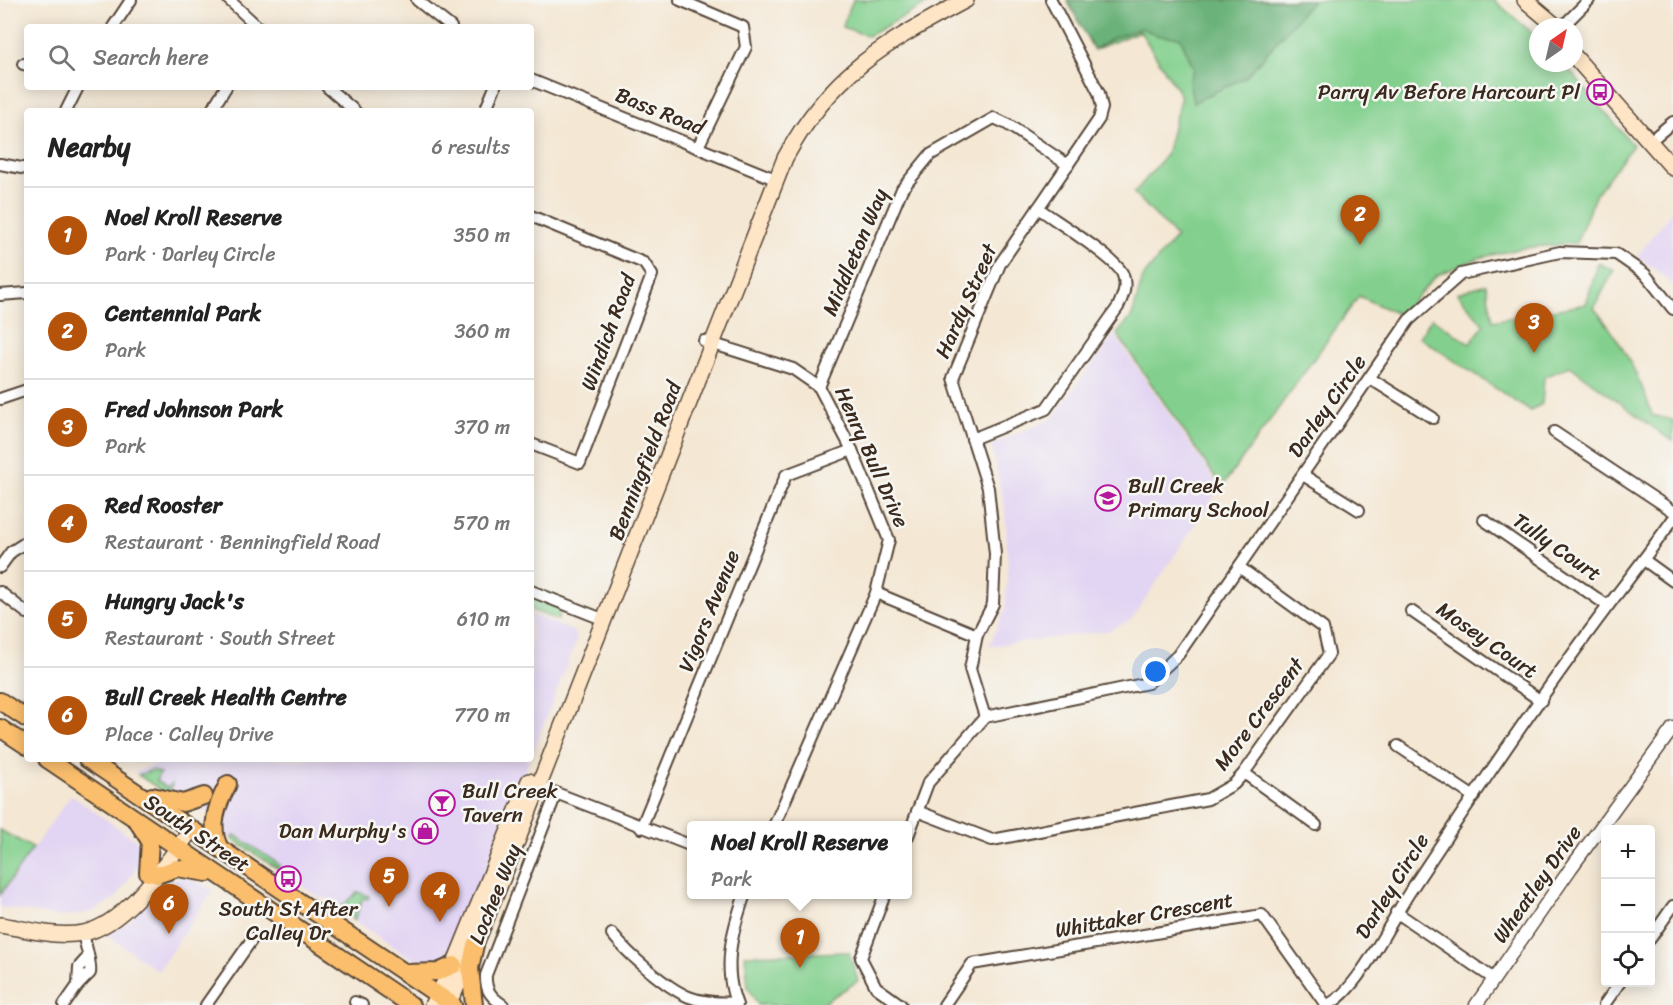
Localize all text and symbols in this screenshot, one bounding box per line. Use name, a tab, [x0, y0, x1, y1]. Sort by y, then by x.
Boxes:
north arrow	[1529, 18, 1583, 72]
search box	[24, 24, 534, 90]
text: Search here	[93, 38, 209, 77]
icon: search	[45, 41, 78, 74]
place label: Parry Av Before Harcourt Pl	[1318, 73, 1581, 111]
street label: Bass Road	[609, 76, 712, 147]
bus stop icon: Parry Av Before Harcourt Pl	[1585, 77, 1615, 107]
text: Nearby	[48, 124, 130, 170]
text: 6 results	[431, 130, 510, 165]
street label: Middleton Way	[811, 182, 899, 322]
pin: 2	[1340, 196, 1380, 245]
text: Noel Kroll Reserve	[105, 198, 282, 237]
text: 1	[63, 218, 72, 253]
text: 350 m	[454, 218, 510, 253]
street label: Hardy Street	[924, 236, 1009, 365]
text: Park · Darley Circle	[105, 237, 276, 272]
street label: Windich Road	[569, 266, 647, 396]
text: Centennial Park	[105, 294, 261, 333]
pin: 3	[1514, 304, 1553, 353]
text: 2	[62, 314, 73, 349]
text: 360 m	[454, 314, 510, 349]
text: Park	[105, 333, 146, 368]
street label: Darley Circle	[1277, 346, 1377, 466]
street label: Benningfield Road	[597, 374, 693, 546]
street label: Henry Bull Drive	[824, 380, 920, 534]
text: Fred Johnson Park	[105, 390, 283, 429]
text: 3	[62, 410, 73, 445]
text: 370 m	[454, 410, 510, 445]
text: Park	[105, 429, 146, 464]
place label: Bull Creek Primary School	[1128, 467, 1270, 529]
school or university icon: Bull Creek Primary School	[1093, 483, 1123, 513]
text: Red Rooster	[105, 486, 222, 525]
street label: Tully Court	[1504, 502, 1610, 592]
text: 4	[61, 506, 74, 541]
text: 570 m	[453, 506, 510, 541]
text: Restaurant · Benningfield Road	[105, 525, 379, 560]
street label: Vigors Avenue	[667, 544, 751, 678]
text: Hungry Jack's	[105, 582, 244, 621]
street label: Mosey Court	[1428, 591, 1546, 689]
text: 5	[61, 602, 74, 637]
text: 610 m	[457, 602, 510, 637]
text: Restaurant · South Street	[105, 621, 336, 656]
street label: More Crescent	[1203, 648, 1315, 779]
your location	[1141, 657, 1170, 686]
text: Bull Creek Health Centre	[105, 678, 347, 717]
text: 6	[62, 698, 73, 733]
text: 770 m	[454, 698, 510, 733]
text: Place · Calley Drive	[105, 717, 274, 752]
place label: Bull Creek Tavern	[462, 772, 559, 834]
street label: South Street	[136, 783, 258, 883]
bar icon: Bull Creek Tavern	[427, 788, 457, 818]
place label: Dan Murphy's	[279, 812, 406, 850]
shop icon: Dan Murphy's	[410, 816, 440, 846]
street label: Wheatley Drive	[1482, 817, 1592, 951]
popup	[687, 821, 912, 899]
text: Noel Kroll Reserve	[711, 823, 888, 862]
street label: Darley Circle	[1344, 825, 1440, 947]
map controls	[1601, 825, 1655, 987]
button: +	[1601, 825, 1655, 879]
street label: Lochee Way	[458, 838, 533, 950]
pin: 5	[370, 858, 408, 907]
text: Park	[711, 862, 752, 897]
bus stop icon: South St After Calley Dr	[273, 864, 303, 894]
pin: 4	[420, 872, 460, 922]
button: −	[1601, 879, 1655, 933]
street label: Whittaker Crescent	[1052, 881, 1236, 949]
pin: 6	[150, 884, 188, 934]
place label: South St After Calley Dr	[219, 890, 359, 952]
pin: 1	[780, 918, 820, 968]
button: locate	[1601, 933, 1655, 987]

